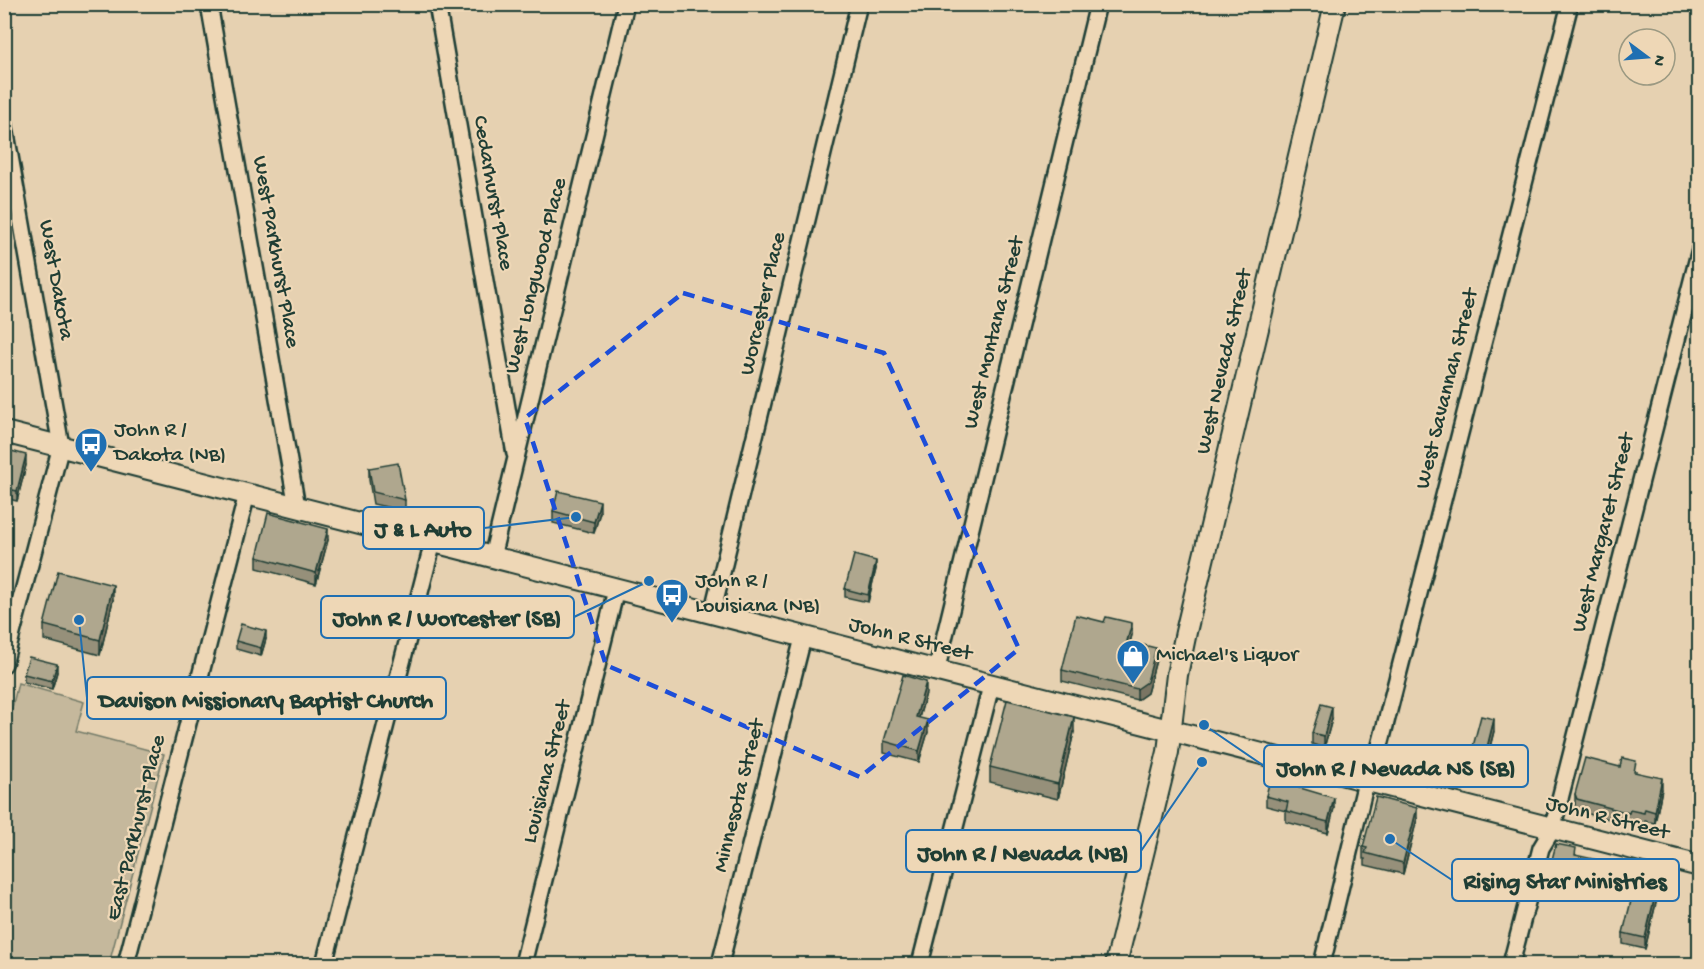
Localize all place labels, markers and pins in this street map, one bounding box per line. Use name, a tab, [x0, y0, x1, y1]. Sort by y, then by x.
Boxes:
place label: John R / Dakota (NB)	[112, 418, 226, 469]
bus stop icon: John R / Dakota (NB)	[73, 426, 109, 473]
callout: J & L Auto	[363, 507, 484, 549]
place label: John R / Louisiana (NB)	[695, 569, 821, 620]
bus stop icon: John R / Louisiana (NB)	[654, 577, 690, 624]
callout: John R / Worcester (SB)	[321, 596, 574, 638]
shop icon: Michael's Liquor	[1115, 638, 1151, 685]
place label: Michael's Liquor	[1156, 643, 1300, 669]
callout: Davison Missionary Baptist Church	[87, 677, 446, 719]
callout: John R / Nevada NS (SB)	[1264, 745, 1528, 787]
callout: John R / Nevada (NB)	[906, 830, 1141, 872]
callout: Rising Star Ministries	[1452, 859, 1679, 901]

